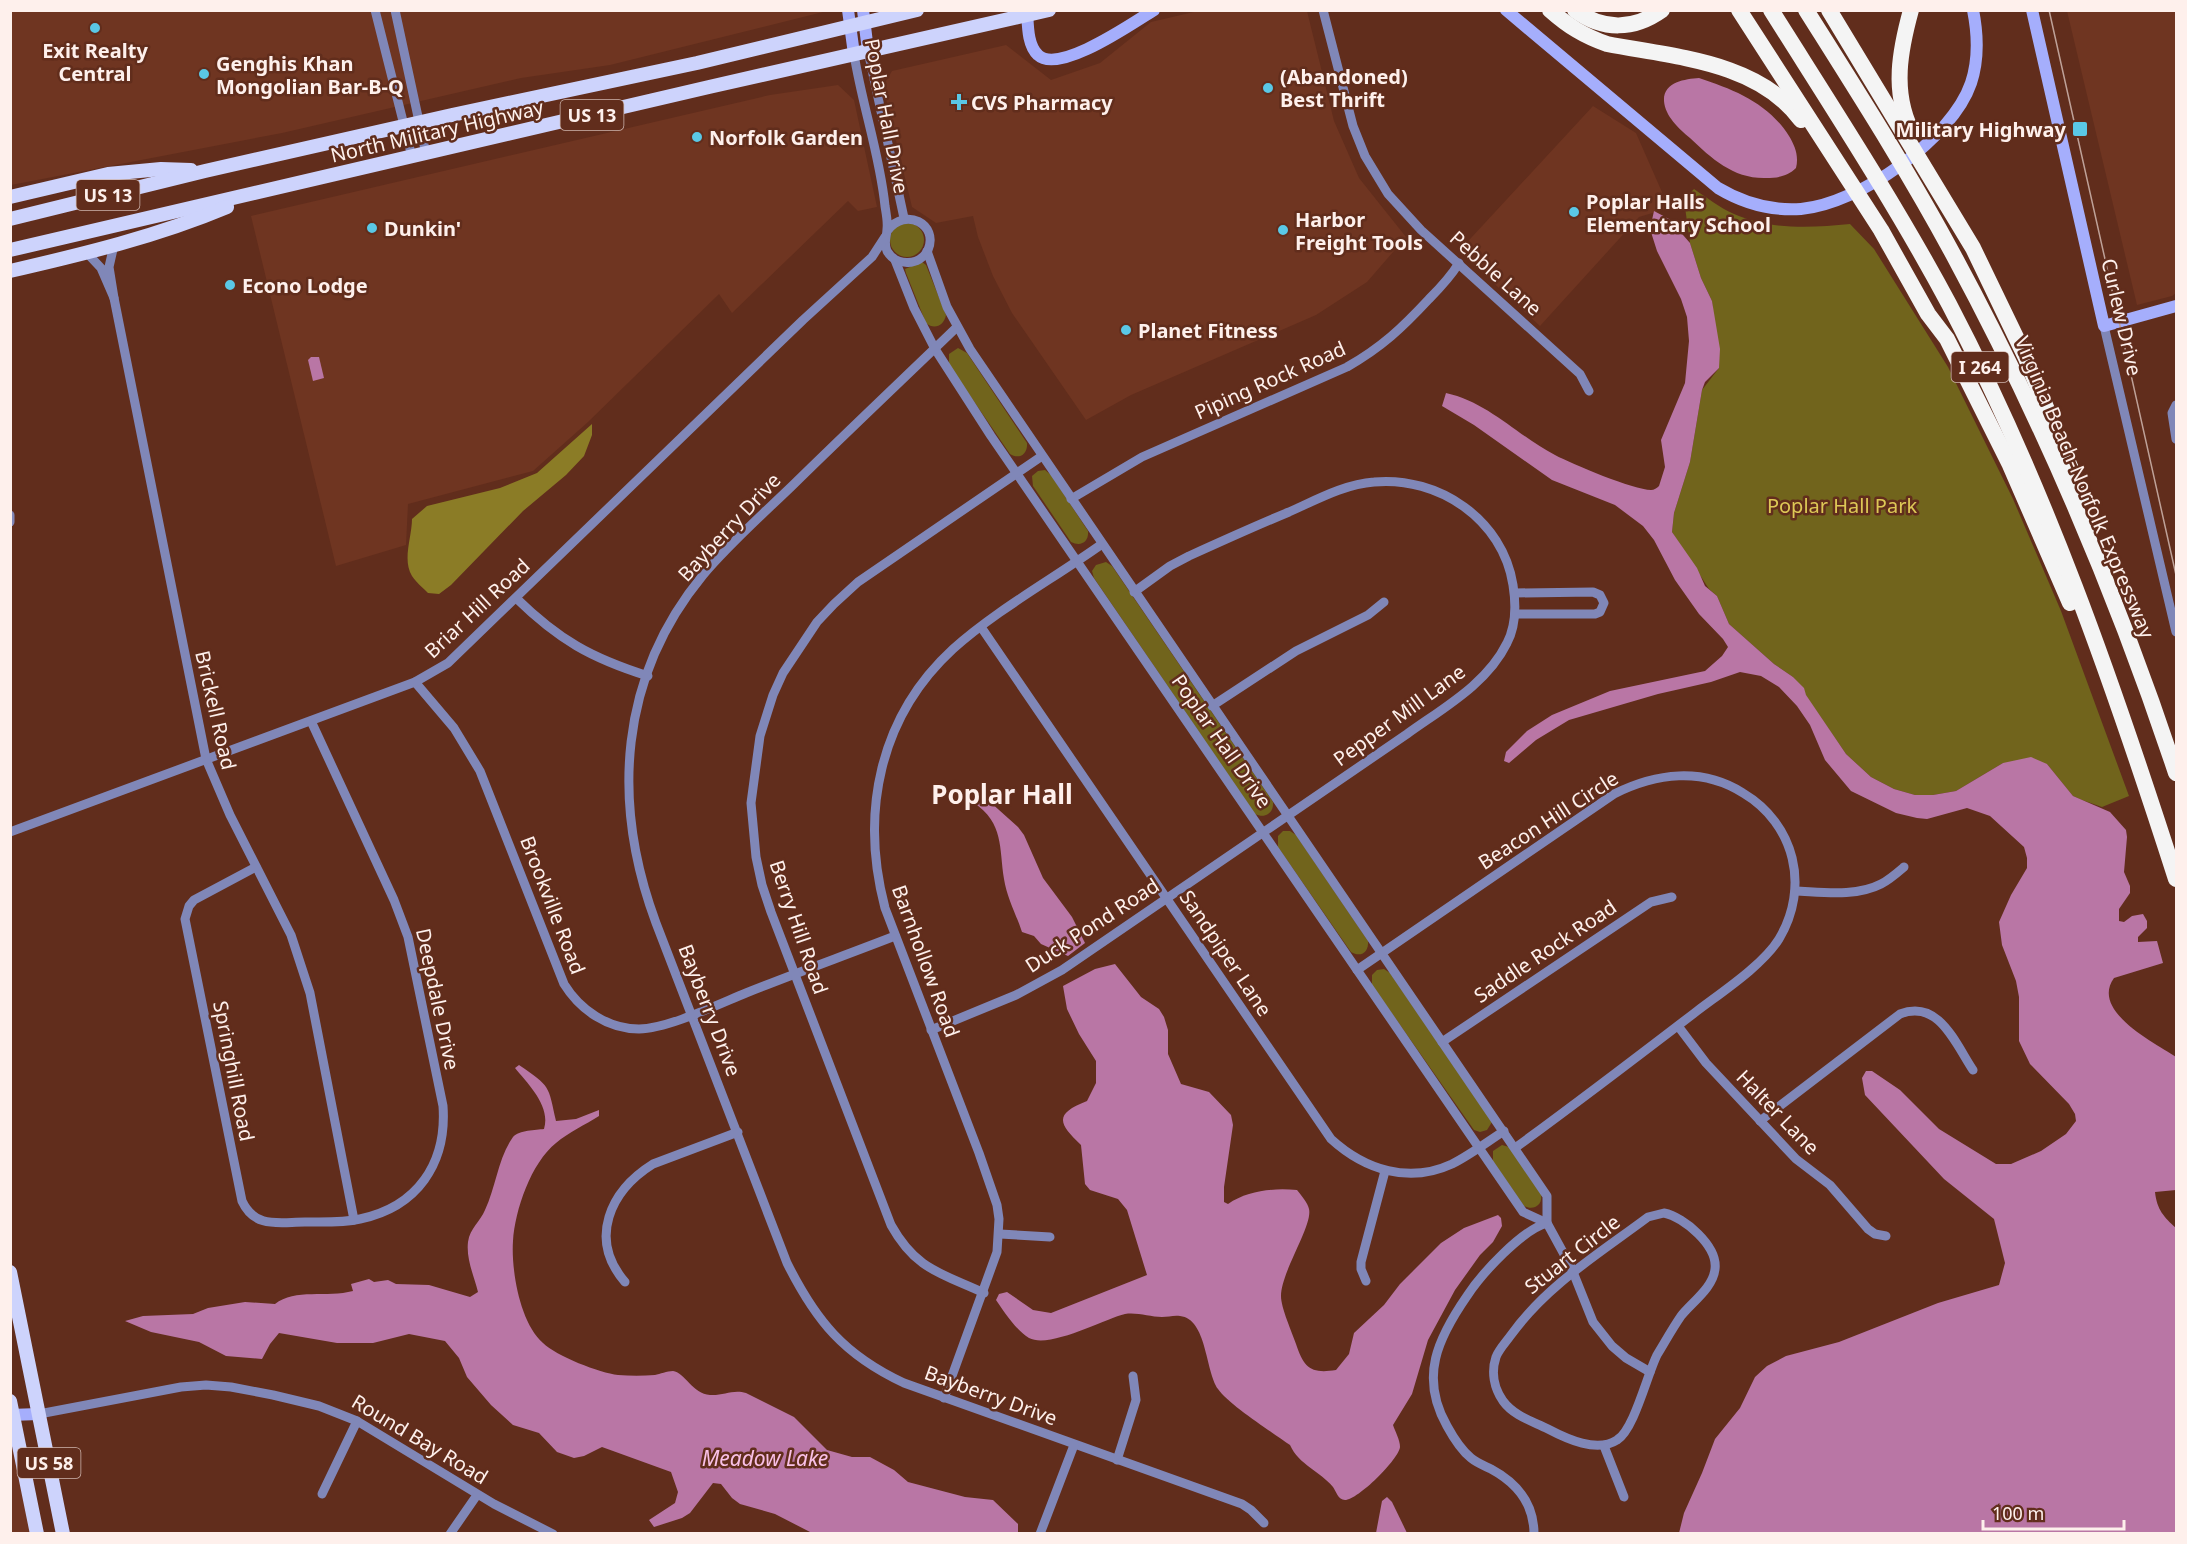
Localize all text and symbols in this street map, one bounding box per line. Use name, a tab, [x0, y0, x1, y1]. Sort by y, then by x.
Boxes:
marker: Exit Realty Central	[88, 21, 102, 35]
street label: Poplar Hall Drive	[859, 36, 915, 196]
place label: Exit Realty Central	[42, 37, 148, 87]
place label: Genghis Khan Mongolian Bar-B-Q	[216, 50, 404, 100]
place label: (Abandoned) Best Thrift	[1280, 63, 1408, 113]
marker: Genghis Khan Mongolian Bar-B-Q	[197, 67, 211, 81]
marker: (Abandoned) Best Thrift	[1261, 81, 1275, 95]
place label: CVS Pharmacy	[971, 89, 1113, 116]
street label: North Military Highway	[328, 93, 547, 169]
marker: CVS Pharmacy	[952, 95, 966, 109]
road number: US 13	[560, 100, 624, 130]
place label: Military Highway	[1896, 116, 2067, 143]
marker: Military Highway	[2071, 120, 2089, 138]
place label: Norfolk Garden	[709, 124, 863, 151]
marker: Norfolk Garden	[690, 130, 704, 144]
road number: US 13	[76, 180, 140, 210]
place label: Poplar Halls Elementary School	[1586, 188, 1771, 238]
marker: Poplar Halls Elementary School	[1567, 205, 1581, 219]
place label: Harbor Freight Tools	[1295, 206, 1423, 256]
place label: Dunkin'	[384, 215, 461, 242]
marker: Dunkin'	[365, 221, 379, 235]
marker: Harbor Freight Tools	[1276, 223, 1290, 237]
street label: Pebble Lane	[1444, 225, 1548, 321]
street label: Curlew Drive	[2095, 256, 2149, 378]
place label: Econo Lodge	[242, 272, 368, 299]
marker: Econo Lodge	[223, 278, 237, 292]
place label: Planet Fitness	[1138, 317, 1278, 344]
marker: Planet Fitness	[1119, 323, 1133, 337]
street label: Virginia Beach-Norfolk Expressway	[2009, 332, 2161, 643]
street label: Piping Rock Road	[1190, 335, 1350, 425]
road number: I 264	[1952, 352, 2008, 382]
street label: Bayberry Drive	[672, 467, 786, 587]
park label: Poplar Hall Park	[1767, 492, 1917, 519]
street label: Briar Hill Road	[419, 552, 535, 664]
street label: Brickell Road	[189, 648, 243, 772]
street label: Pepper Mill Lane	[1328, 658, 1470, 772]
street label: Poplar Hall Drive	[1166, 669, 1278, 813]
street label: Beacon Hill Circle	[1473, 765, 1623, 875]
district label: Poplar Hall	[931, 776, 1073, 812]
street label: Brookville Road	[514, 832, 592, 978]
street label: Berry Hill Road	[763, 857, 835, 997]
street label: Duck Pond Road	[1020, 872, 1164, 978]
street label: Barnhollow Road	[886, 881, 966, 1041]
street label: Sandpiper Lane	[1174, 885, 1278, 1021]
street label: Saddle Rock Road	[1468, 893, 1622, 1009]
street label: Deepdale Drive	[410, 926, 466, 1072]
street label: Bayberry Drive	[672, 940, 748, 1080]
street label: Springhill Road	[207, 998, 261, 1144]
street label: Halter Lane	[1731, 1064, 1825, 1160]
street label: Stuart Circle	[1519, 1208, 1625, 1300]
street label: Bayberry Drive	[921, 1358, 1061, 1432]
street label: Round Bay Road	[347, 1388, 493, 1490]
water label: Meadow Lake	[702, 1444, 828, 1472]
road number: US 58	[17, 1448, 80, 1478]
scale bar	[1983, 1493, 2124, 1531]
text: 100 m	[1992, 1501, 2044, 1525]

